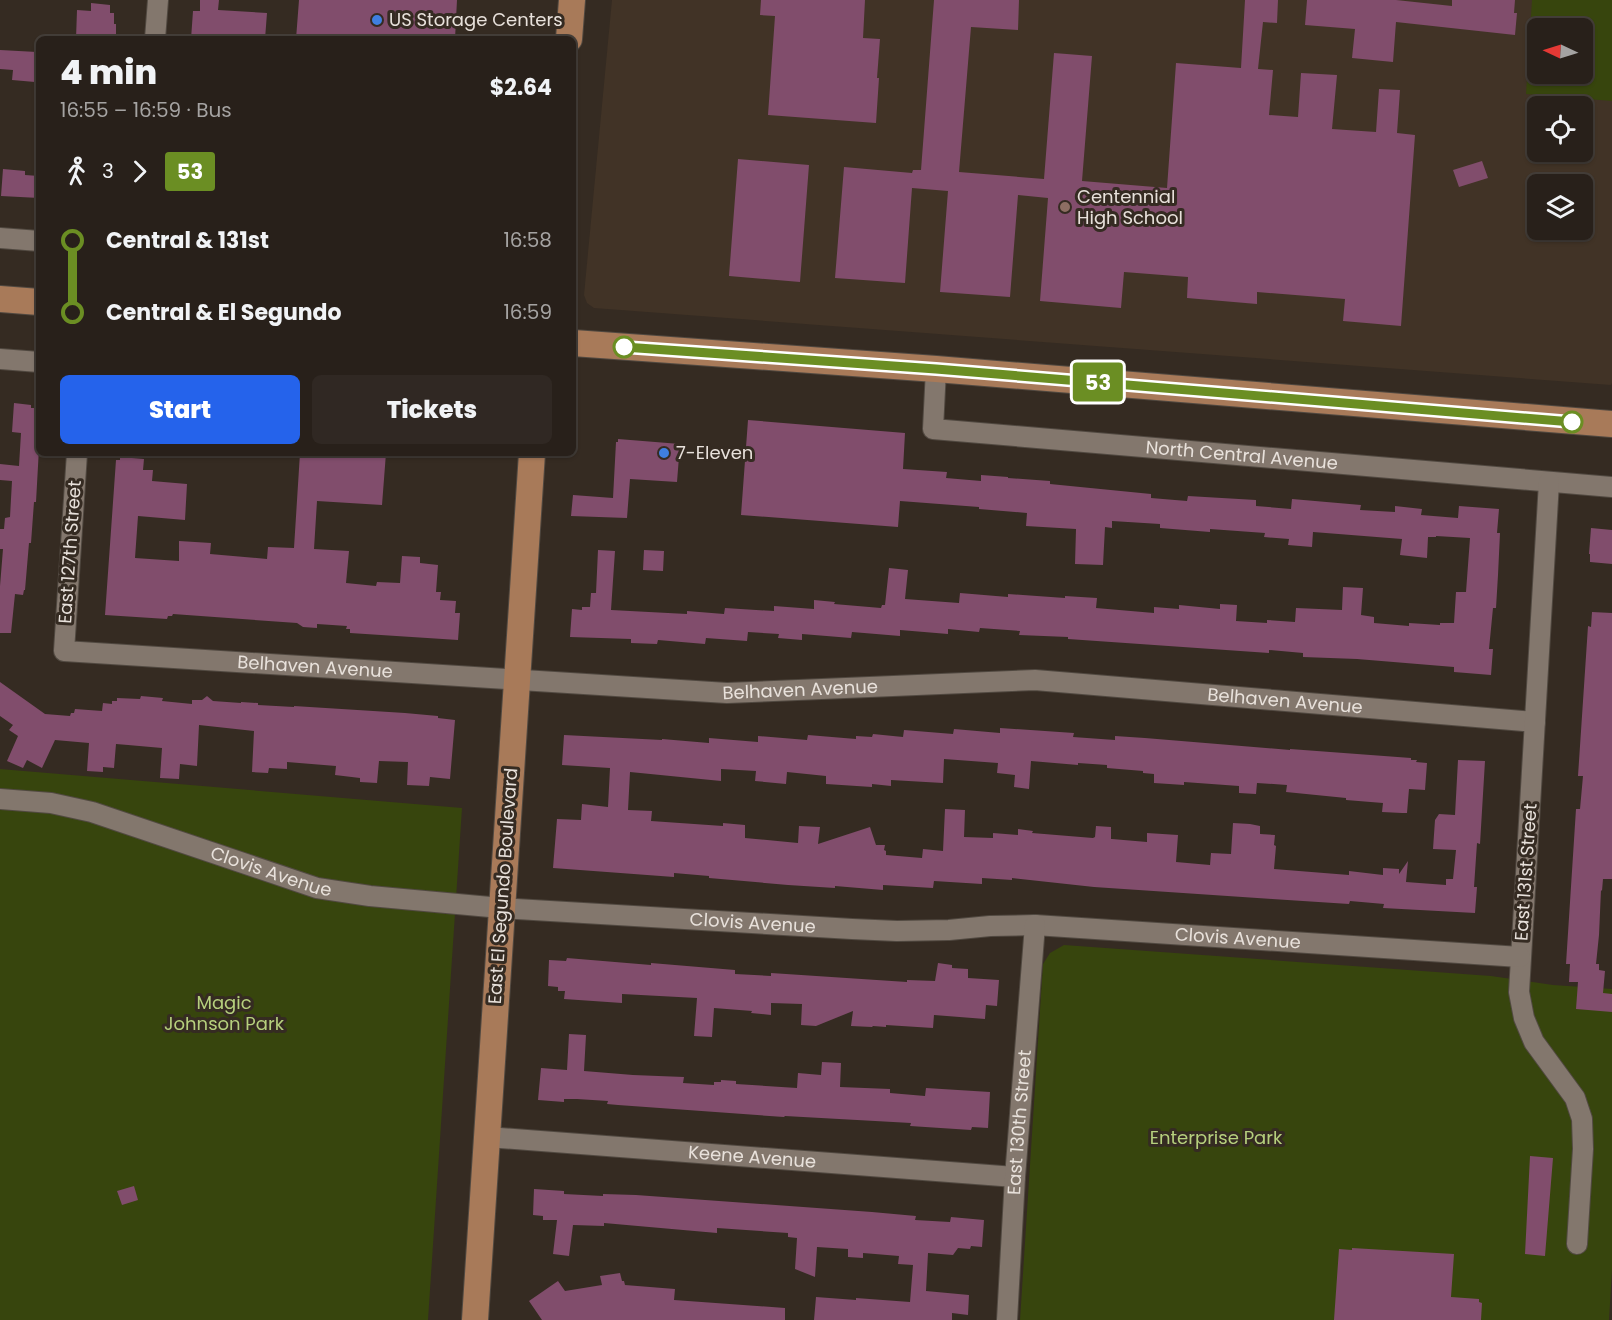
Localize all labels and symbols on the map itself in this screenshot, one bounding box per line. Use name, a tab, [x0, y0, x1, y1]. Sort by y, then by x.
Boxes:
place label: US Storage Centers	[389, 7, 563, 32]
marker: US Storage Centers	[370, 13, 384, 27]
north arrow	[1527, 18, 1593, 84]
place label: Centennial High School	[1077, 184, 1183, 230]
marker: Centennial High School	[1058, 200, 1072, 214]
unlabelled marker	[613, 336, 635, 358]
line badge: 53	[1071, 362, 1125, 401]
unlabelled marker	[1561, 411, 1583, 433]
street label: North Central Avenue	[1145, 434, 1339, 476]
place label: 7-Eleven	[676, 440, 753, 465]
marker: 7-Eleven	[657, 446, 671, 460]
street label: East 127th Street	[52, 479, 87, 625]
street label: Belhaven Avenue	[237, 649, 394, 684]
street label: Belhaven Avenue	[722, 674, 878, 705]
street label: Belhaven Avenue	[1207, 682, 1364, 719]
street label: East El Segundo Boulevard	[482, 767, 523, 1005]
street label: East 131st Street	[1508, 802, 1543, 942]
street label: Clovis Avenue	[207, 840, 333, 902]
street label: Clovis Avenue	[689, 906, 817, 939]
street label: Clovis Avenue	[1174, 921, 1302, 955]
park label: Magic Johnson Park	[164, 990, 285, 1036]
street label: East 130th Street	[1001, 1049, 1037, 1196]
park label: Enterprise Park	[1150, 1125, 1283, 1150]
street label: Keene Avenue	[687, 1139, 817, 1174]

